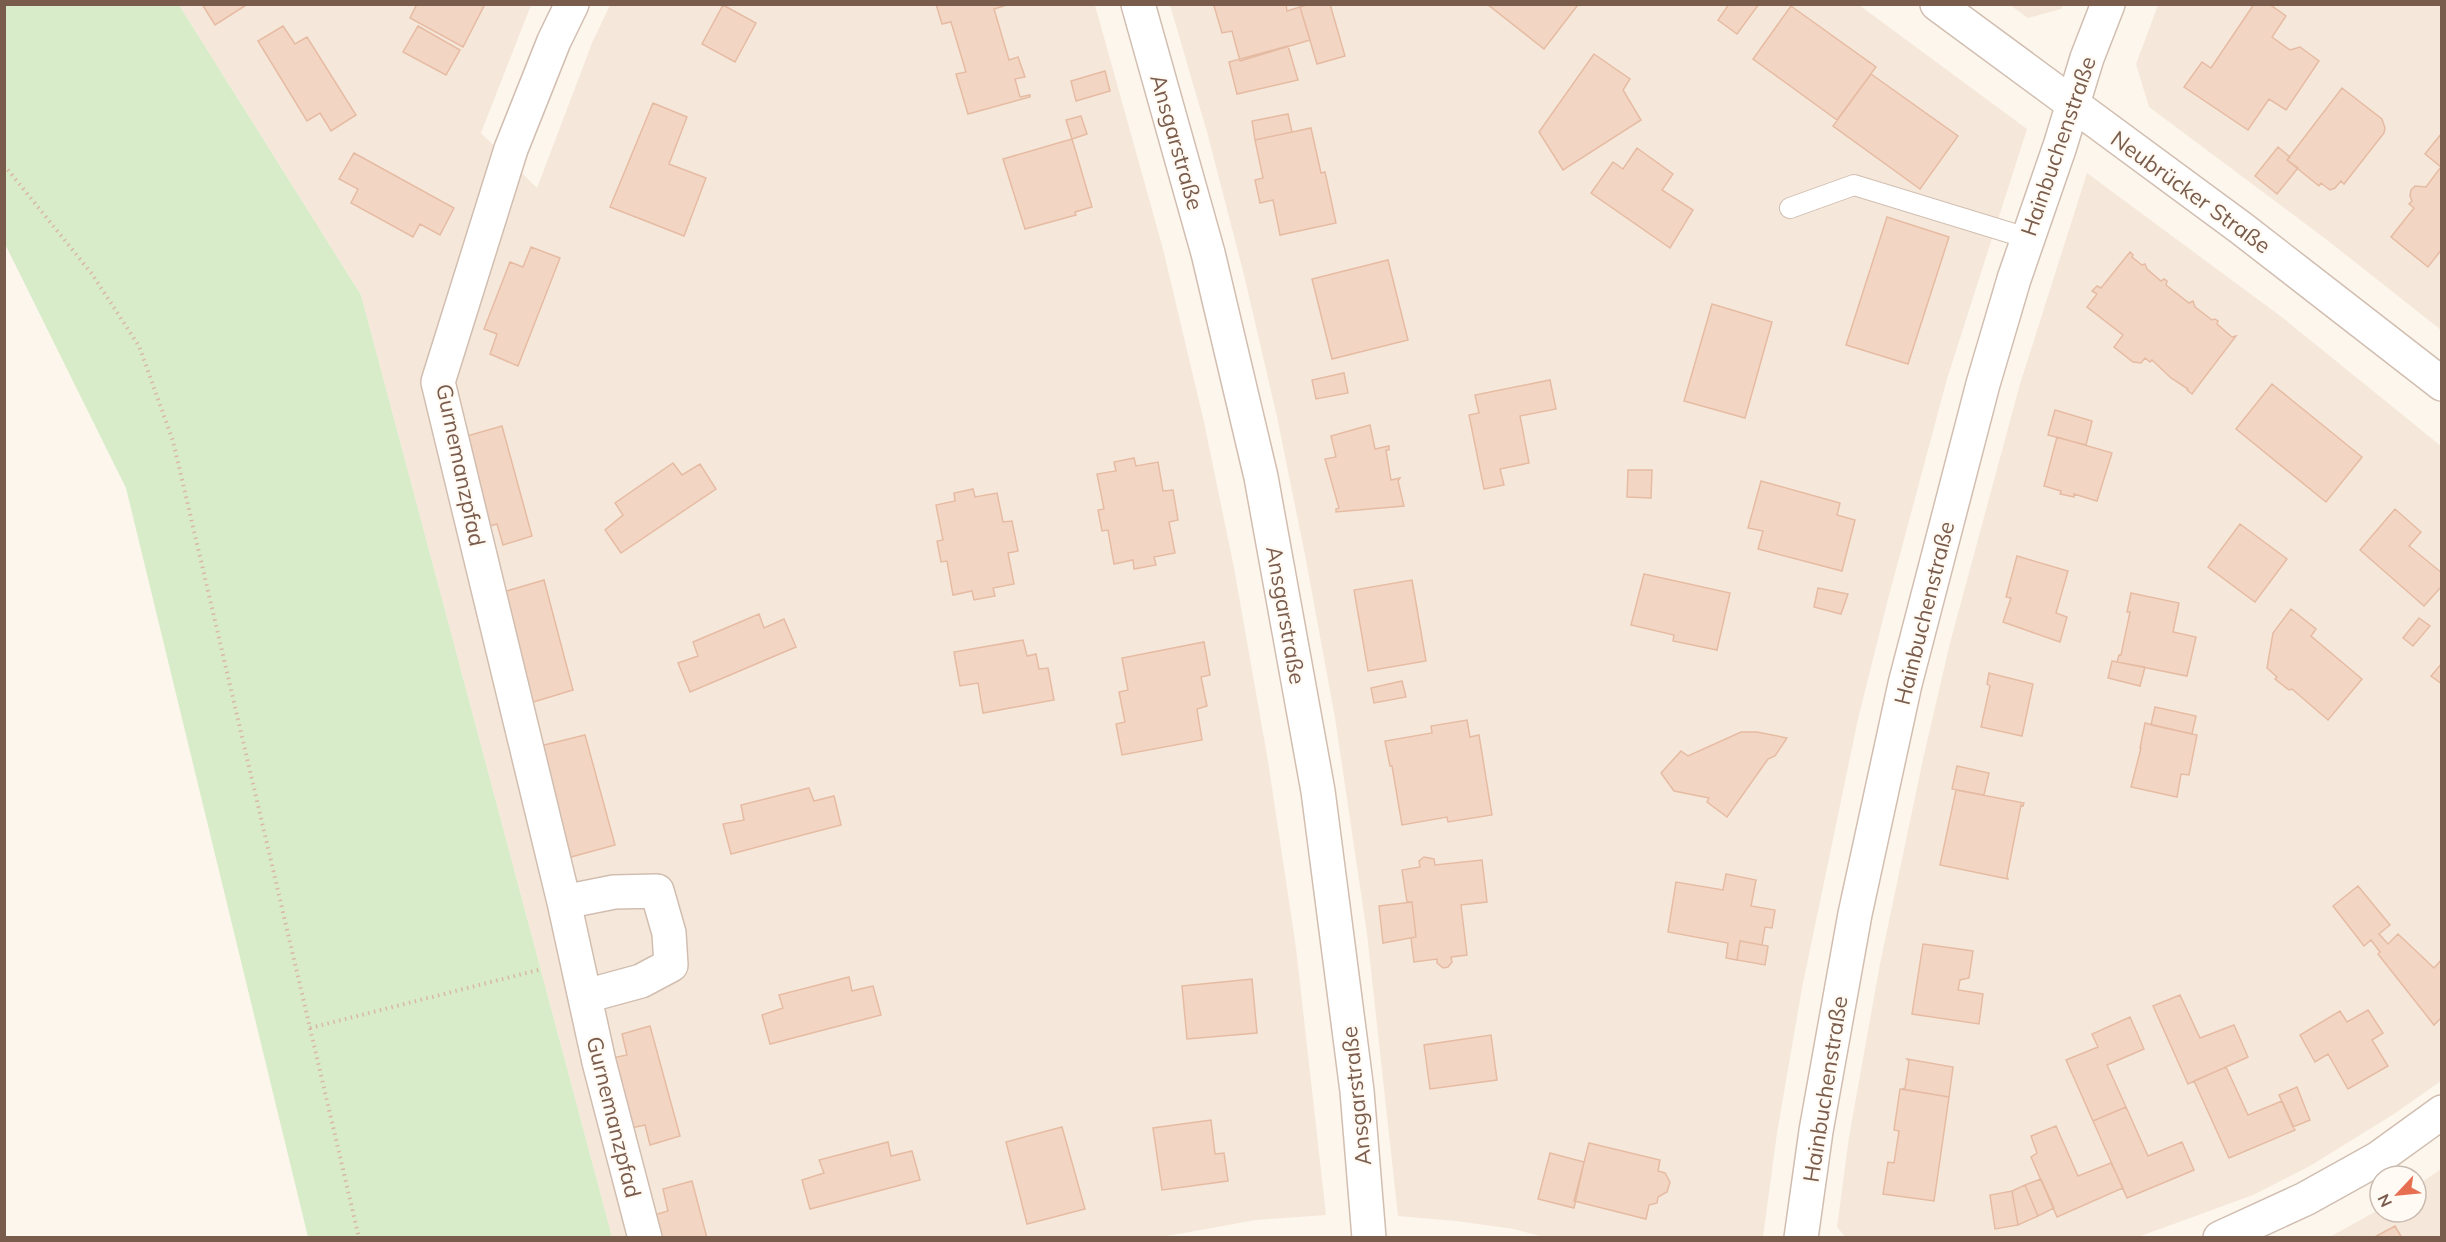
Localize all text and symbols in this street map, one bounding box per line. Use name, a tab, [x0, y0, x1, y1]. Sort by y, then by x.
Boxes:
street label: Hainbuchenstraße	[2014, 52, 2102, 240]
street label: Ansgarstraße	[1144, 71, 1210, 213]
street label: Neubrücker Straße	[2106, 125, 2276, 259]
street label: Gurnemanzpfad	[430, 381, 492, 549]
street label: Hainbuchenstraße	[1888, 518, 1960, 708]
street label: Ansgarstraße	[1260, 544, 1312, 686]
street label: Hainbuchenstraße	[1796, 994, 1854, 1184]
street label: Ansgarstraße	[1335, 1025, 1377, 1167]
street label: Gurnemanzpfad	[580, 1033, 648, 1201]
north arrow	[2368, 1164, 2428, 1224]
text: N	[2373, 1191, 2396, 1210]

